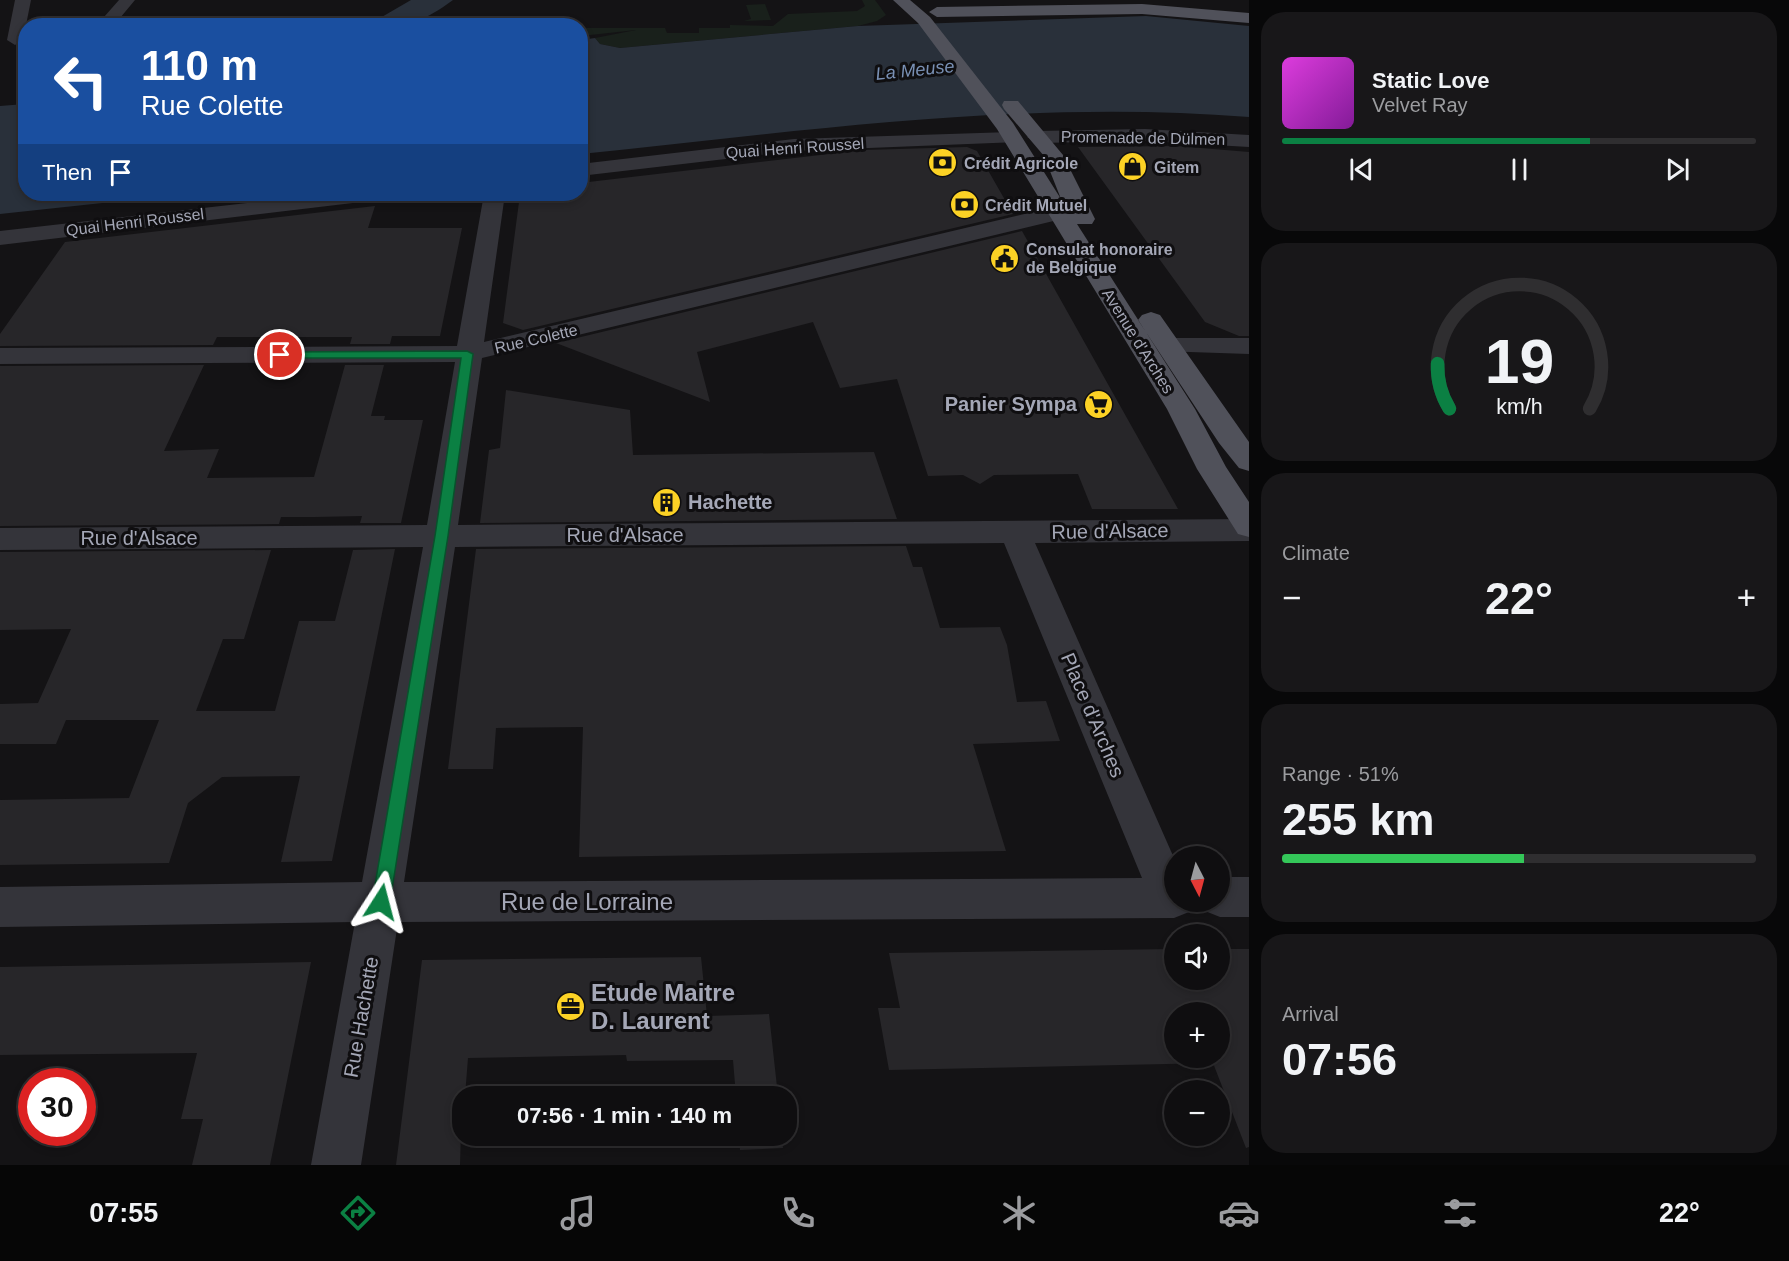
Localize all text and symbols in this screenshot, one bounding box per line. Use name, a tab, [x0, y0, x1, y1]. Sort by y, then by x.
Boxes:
icon: left	[42, 42, 120, 120]
text: 110 m	[141, 42, 258, 89]
water label: La Meuse	[875, 56, 955, 84]
text: Static Love	[1372, 68, 1489, 93]
text: Rue Colette	[141, 91, 284, 121]
text: Velvet Ray	[1372, 94, 1468, 116]
street label: Promenade de Dülmen	[1061, 128, 1225, 148]
street label: Quai Henri Roussel	[725, 135, 865, 161]
bank icon: Crédit Agricole	[927, 147, 959, 179]
shop icon: Gitem	[1117, 151, 1149, 183]
icon: previous	[1345, 153, 1378, 186]
icon: pause	[1503, 153, 1536, 186]
icon: next	[1661, 153, 1694, 186]
place label: Crédit Agricole	[964, 155, 1078, 172]
icon: arrive	[104, 156, 137, 189]
place label: Gitem	[1154, 159, 1199, 176]
text: Then	[42, 160, 92, 185]
bank icon: Crédit Mutuel	[948, 189, 980, 221]
place label: Crédit Mutuel	[985, 197, 1087, 214]
street label: Quai Henri Roussel	[65, 205, 205, 239]
place label: Consulat honoraire de Belgique	[1026, 241, 1173, 276]
public building icon: Consulat honoraire de Belgique	[989, 242, 1021, 274]
street label: Avenue d'Arches	[1099, 286, 1177, 396]
street label: Rue Colette	[493, 321, 579, 357]
text: 19	[1484, 327, 1554, 396]
pin	[254, 329, 305, 380]
icon: arrive	[263, 338, 296, 371]
supermarket icon: Panier Sympa	[1082, 388, 1114, 420]
place label: Panier Sympa	[945, 393, 1078, 415]
text: km/h	[1496, 395, 1542, 419]
building icon: Hachette	[651, 486, 683, 518]
place label: Hachette	[688, 491, 772, 513]
street label: Rue d'Alsace	[1051, 519, 1169, 543]
street label: Rue d'Alsace	[566, 524, 684, 546]
street label: Rue d'Alsace	[80, 527, 198, 549]
text: Climate	[1282, 542, 1350, 564]
text: 22°	[1485, 573, 1553, 624]
text: −	[1282, 579, 1301, 616]
text: +	[1737, 579, 1756, 616]
street label: Place d'Arches	[1057, 650, 1129, 780]
text: Range · 51%	[1282, 763, 1399, 785]
text: 255 km	[1282, 794, 1435, 845]
north arrow	[1164, 846, 1230, 912]
map controls	[1164, 846, 1230, 1146]
position arrow	[349, 870, 413, 934]
street label: Rue de Lorraine	[501, 888, 673, 915]
button: sound	[1164, 924, 1230, 990]
street label: Rue Hachette	[340, 955, 382, 1079]
place label: Etude Maitre D. Laurent	[591, 979, 735, 1034]
office icon: Etude Maitre D. Laurent	[554, 990, 586, 1022]
button: +	[1164, 1002, 1230, 1068]
text: Arrival	[1282, 1003, 1339, 1025]
text: 07:56	[1282, 1034, 1397, 1085]
speed limit sign: 30	[18, 1068, 96, 1146]
button: −	[1164, 1080, 1230, 1146]
text: 07:56 · 1 min · 140 m	[517, 1103, 732, 1128]
icon: directions	[337, 1192, 379, 1234]
icon: music	[557, 1192, 599, 1234]
icon: phone	[777, 1192, 819, 1234]
icon: climate	[998, 1192, 1040, 1234]
icon: car	[1218, 1192, 1260, 1234]
icon: filters	[1439, 1192, 1481, 1234]
text: 07:55	[89, 1198, 158, 1228]
text: 22°	[1659, 1198, 1700, 1228]

